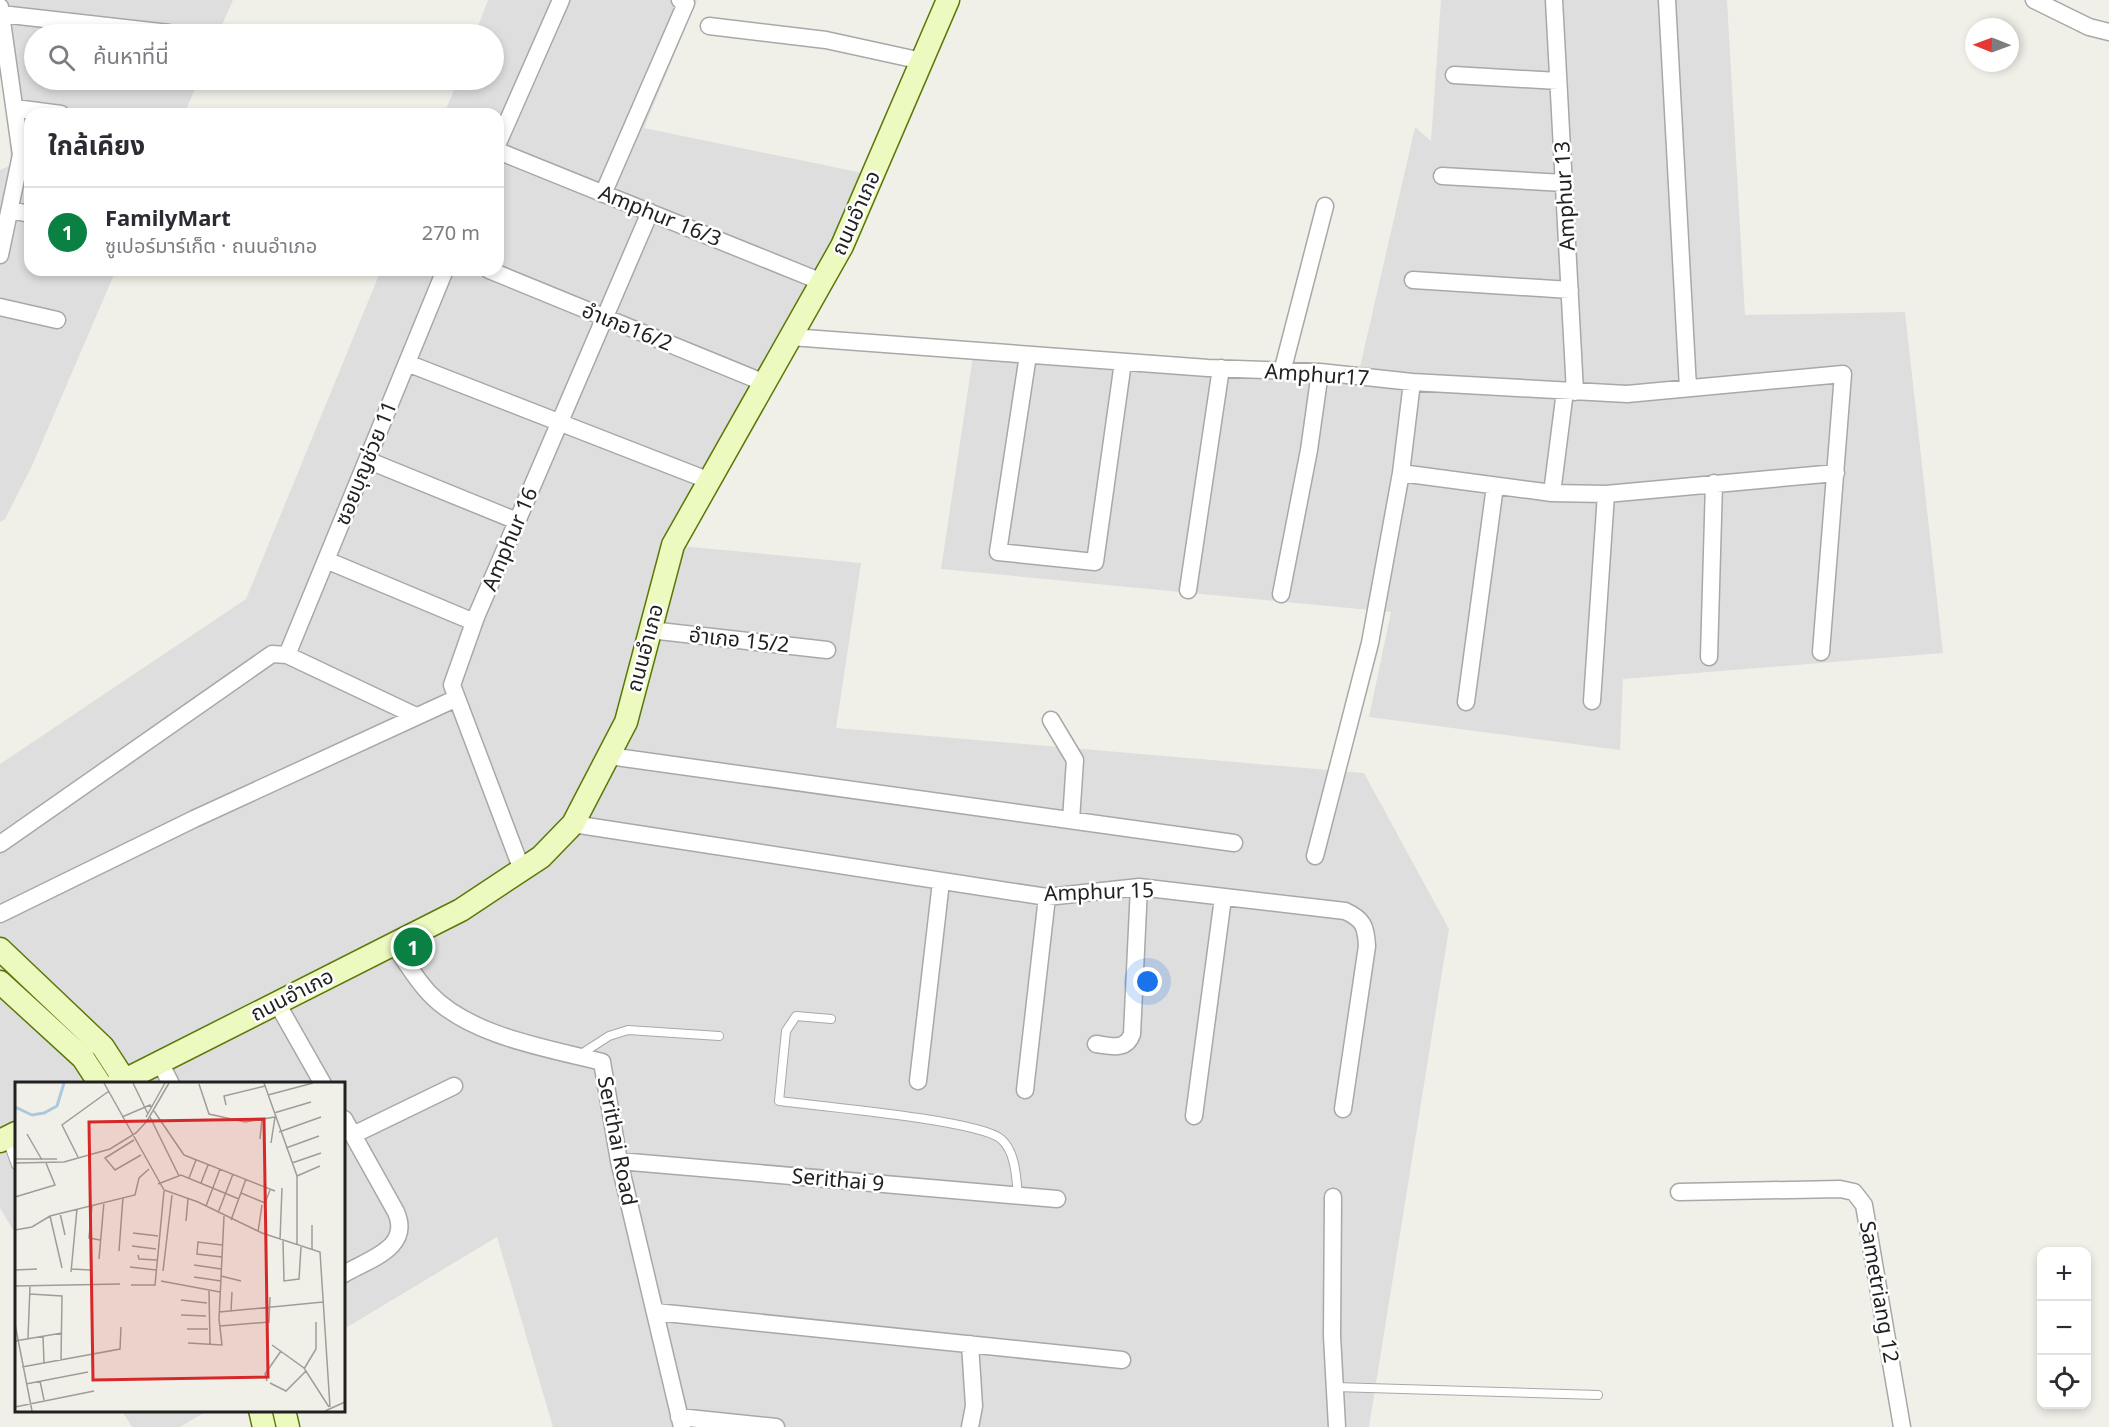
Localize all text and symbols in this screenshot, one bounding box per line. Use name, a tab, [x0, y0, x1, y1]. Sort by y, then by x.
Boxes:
north arrow	[1965, 18, 2019, 72]
search box	[24, 24, 504, 90]
text: ค้นหาที่นี่	[93, 40, 169, 70]
icon: search	[45, 41, 78, 74]
text: ใกล้เคียง	[48, 127, 145, 163]
street label: Amphur 13	[1547, 140, 1581, 252]
street label: ถนนอำเภอ	[824, 166, 886, 259]
street label: Amphur 16/3	[595, 178, 726, 252]
text: FamilyMart	[105, 202, 231, 232]
text: 1	[62, 219, 73, 246]
text: 270 m	[422, 219, 480, 246]
text: ซูเปอร์มาร์เก็ต · ถนนอำเภอ	[105, 232, 317, 259]
street label: อำเภอ16/2	[578, 295, 677, 357]
street label: Amphur17	[1264, 356, 1370, 392]
street label: ซอยบุญช่วย 11	[327, 396, 403, 529]
street label: Amphur 16	[475, 482, 543, 595]
street label: ถนนอำเภอ	[619, 601, 669, 695]
street label: อำเภอ 15/2	[688, 620, 791, 658]
street label: Amphur 15	[1043, 875, 1154, 907]
pin: 1	[394, 924, 432, 970]
street label: ถนนอำเภอ	[245, 961, 338, 1027]
your location	[1133, 967, 1162, 996]
street label: Serithai Road	[592, 1074, 644, 1208]
inset map	[15, 1082, 345, 1412]
street label: Serithai 9	[791, 1161, 885, 1197]
street label: Sametriang 12	[1854, 1219, 1906, 1365]
map controls	[2037, 1247, 2091, 1409]
button: +	[2037, 1247, 2091, 1301]
button: −	[2037, 1301, 2091, 1355]
button: locate	[2037, 1355, 2091, 1409]

